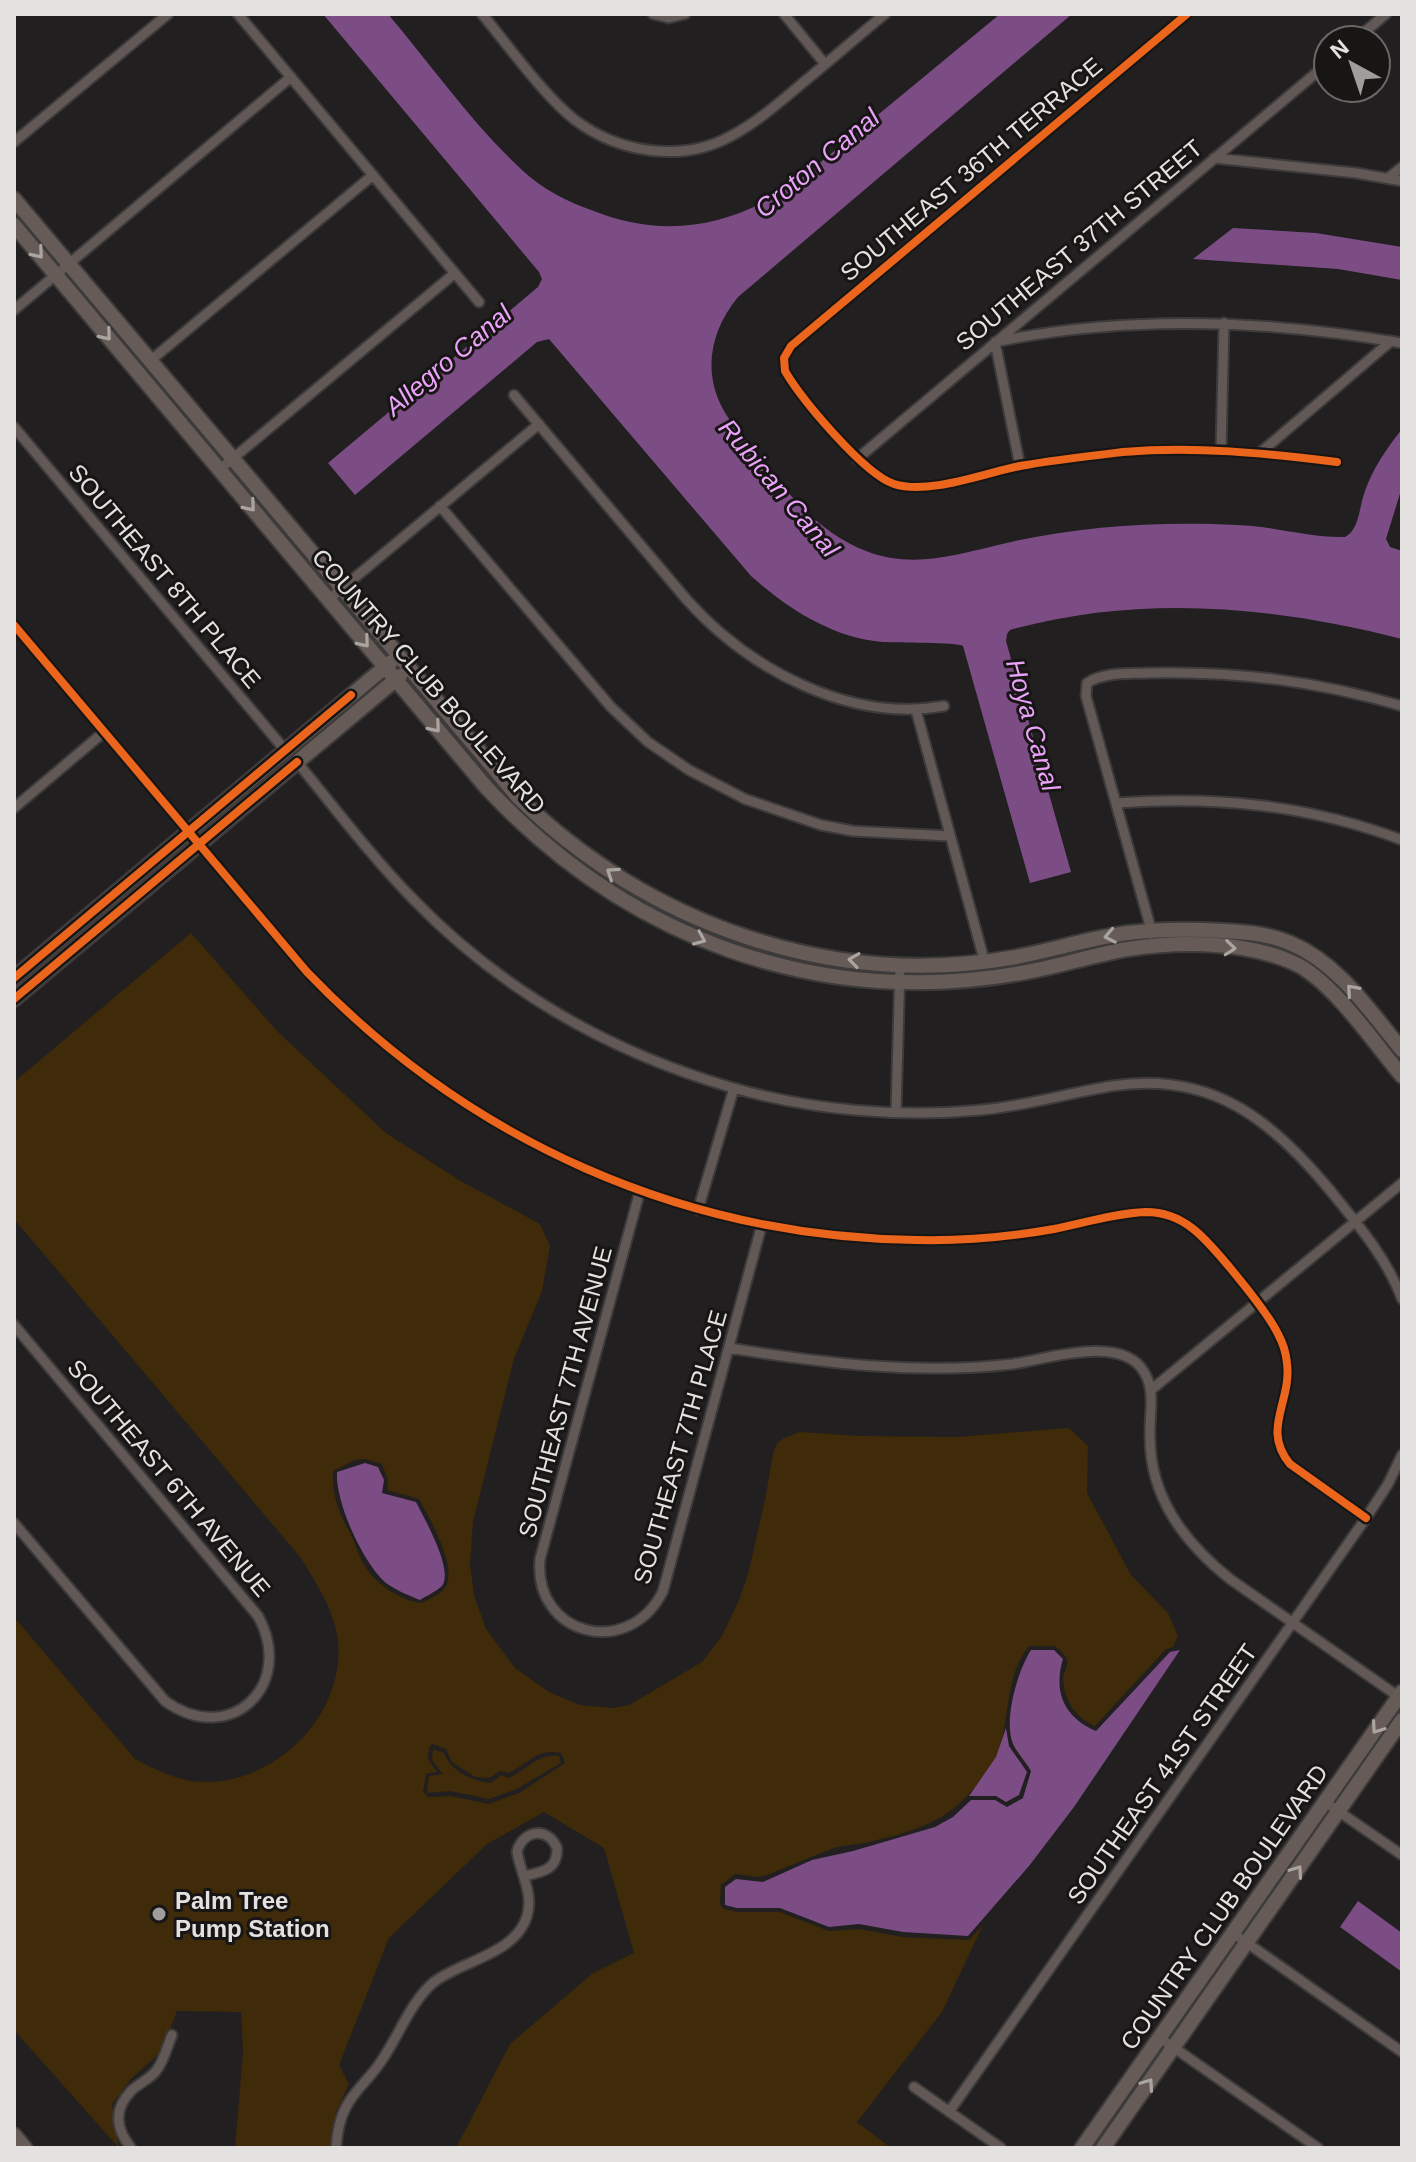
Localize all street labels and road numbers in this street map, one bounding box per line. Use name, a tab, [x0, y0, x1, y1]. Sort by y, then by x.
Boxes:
street label: SOUTHEAST 36TH TERRACE	[835, 52, 1107, 286]
street label: SOUTHEAST 37TH STREET	[950, 134, 1208, 356]
street label: SOUTHEAST 8TH PLACE	[63, 459, 267, 693]
street label: COUNTRY CLUB BOULEVARD	[307, 543, 551, 819]
street label: SOUTHEAST 7TH AVENUE	[513, 1243, 617, 1541]
street label: SOUTHEAST 7TH PLACE	[628, 1307, 732, 1587]
street label: SOUTHEAST 6TH AVENUE	[62, 1354, 276, 1602]
street label: SOUTHEAST 41ST STREET	[1062, 1639, 1262, 1909]
street label: COUNTRY CLUB BOULEVARD	[1115, 1759, 1333, 2055]

